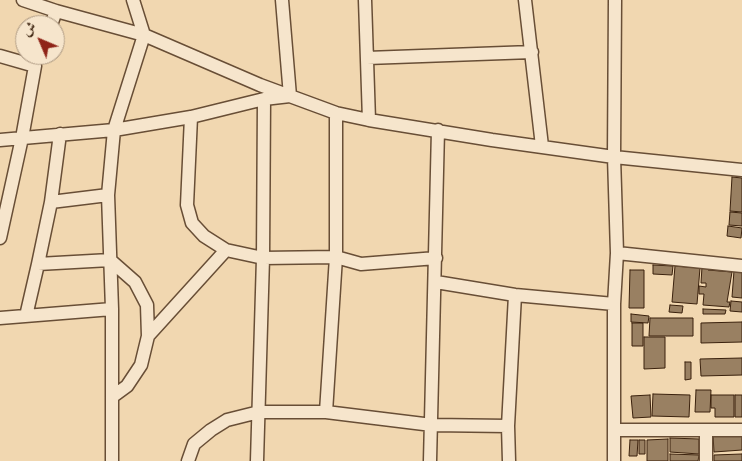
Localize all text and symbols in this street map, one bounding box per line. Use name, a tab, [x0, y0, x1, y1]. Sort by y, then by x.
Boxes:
north arrow	[15, 15, 65, 65]
text: ش	[18, 18, 42, 42]

